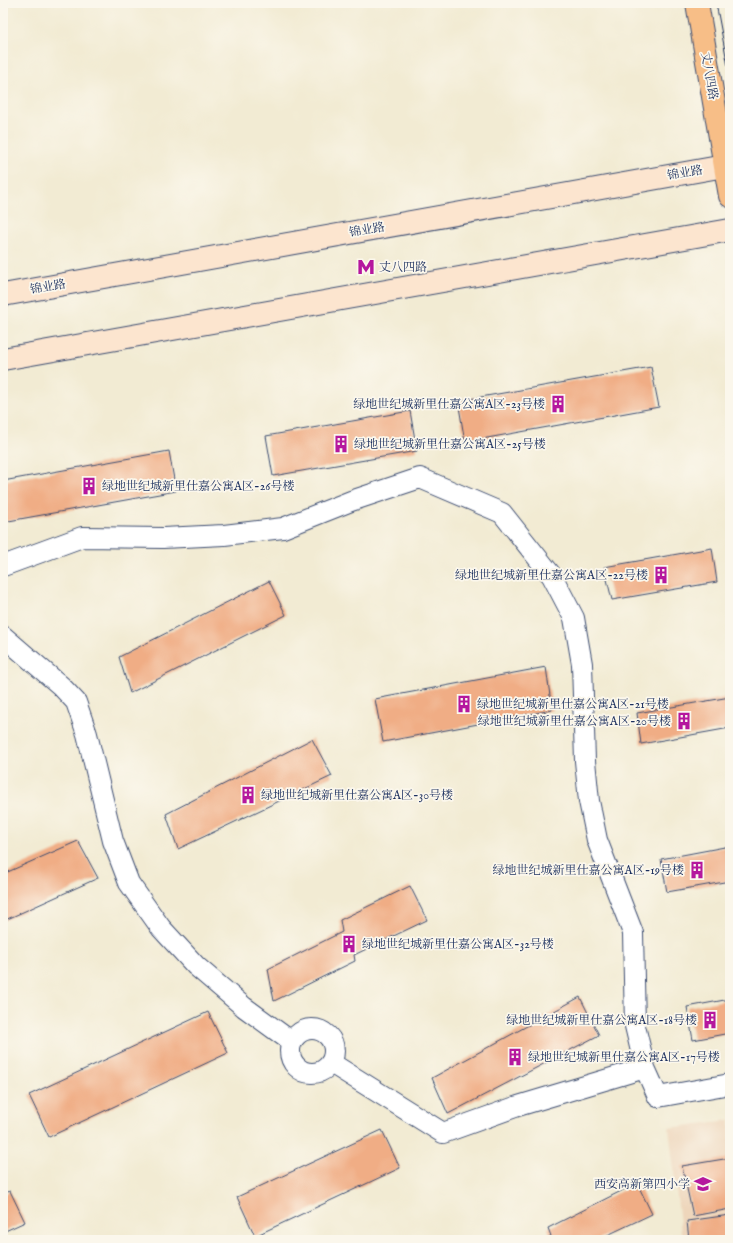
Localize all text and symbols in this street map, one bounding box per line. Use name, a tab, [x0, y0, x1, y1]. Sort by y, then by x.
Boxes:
street label: 丈八四路	[697, 51, 721, 101]
street label: 锦业路	[666, 162, 704, 184]
street label: 锦业路	[348, 219, 386, 241]
metro station icon: 丈八四路	[356, 257, 376, 277]
place label: 丈八四路	[379, 260, 427, 275]
street label: 锦业路	[29, 276, 67, 298]
building icon: 绿地世纪城新里仕嘉公寓A区-23号楼	[548, 394, 568, 414]
place label: 绿地世纪城新里仕嘉公寓A区-23号楼	[353, 397, 545, 412]
building icon: 绿地世纪城新里仕嘉公寓A区-25号楼	[331, 434, 351, 454]
place label: 绿地世纪城新里仕嘉公寓A区-25号楼	[354, 437, 546, 452]
building icon: 绿地世纪城新里仕嘉公寓A区-26号楼	[79, 476, 99, 496]
place label: 绿地世纪城新里仕嘉公寓A区-26号楼	[102, 479, 294, 494]
building icon: 绿地世纪城新里仕嘉公寓A区-22号楼	[651, 565, 671, 585]
place label: 绿地世纪城新里仕嘉公寓A区-22号楼	[455, 568, 648, 583]
building icon: 绿地世纪城新里仕嘉公寓A区-21号楼	[454, 694, 474, 714]
place label: 绿地世纪城新里仕嘉公寓A区-21号楼	[477, 697, 669, 712]
building icon: 绿地世纪城新里仕嘉公寓A区-20号楼	[674, 711, 694, 731]
place label: 绿地世纪城新里仕嘉公寓A区-20号楼	[478, 714, 671, 729]
building icon: 绿地世纪城新里仕嘉公寓A区-30号楼	[238, 785, 258, 805]
place label: 绿地世纪城新里仕嘉公寓A区-30号楼	[261, 788, 453, 803]
building icon: 绿地世纪城新里仕嘉公寓A区-19号楼	[687, 860, 707, 880]
place label: 绿地世纪城新里仕嘉公寓A区-19号楼	[493, 863, 684, 878]
building icon: 绿地世纪城新里仕嘉公寓A区-32号楼	[339, 934, 359, 954]
place label: 绿地世纪城新里仕嘉公寓A区-32号楼	[362, 937, 554, 952]
building icon: 绿地世纪城新里仕嘉公寓A区-18号楼	[700, 1010, 720, 1030]
place label: 绿地世纪城新里仕嘉公寓A区-18号楼	[506, 1013, 697, 1028]
building icon: 绿地世纪城新里仕嘉公寓A区-17号楼	[505, 1047, 525, 1067]
place label: 绿地世纪城新里仕嘉公寓A区-17号楼	[528, 1050, 720, 1065]
school or university icon: 西安高新第四小学	[693, 1174, 713, 1194]
place label: 西安高新第四小学	[594, 1177, 690, 1192]

